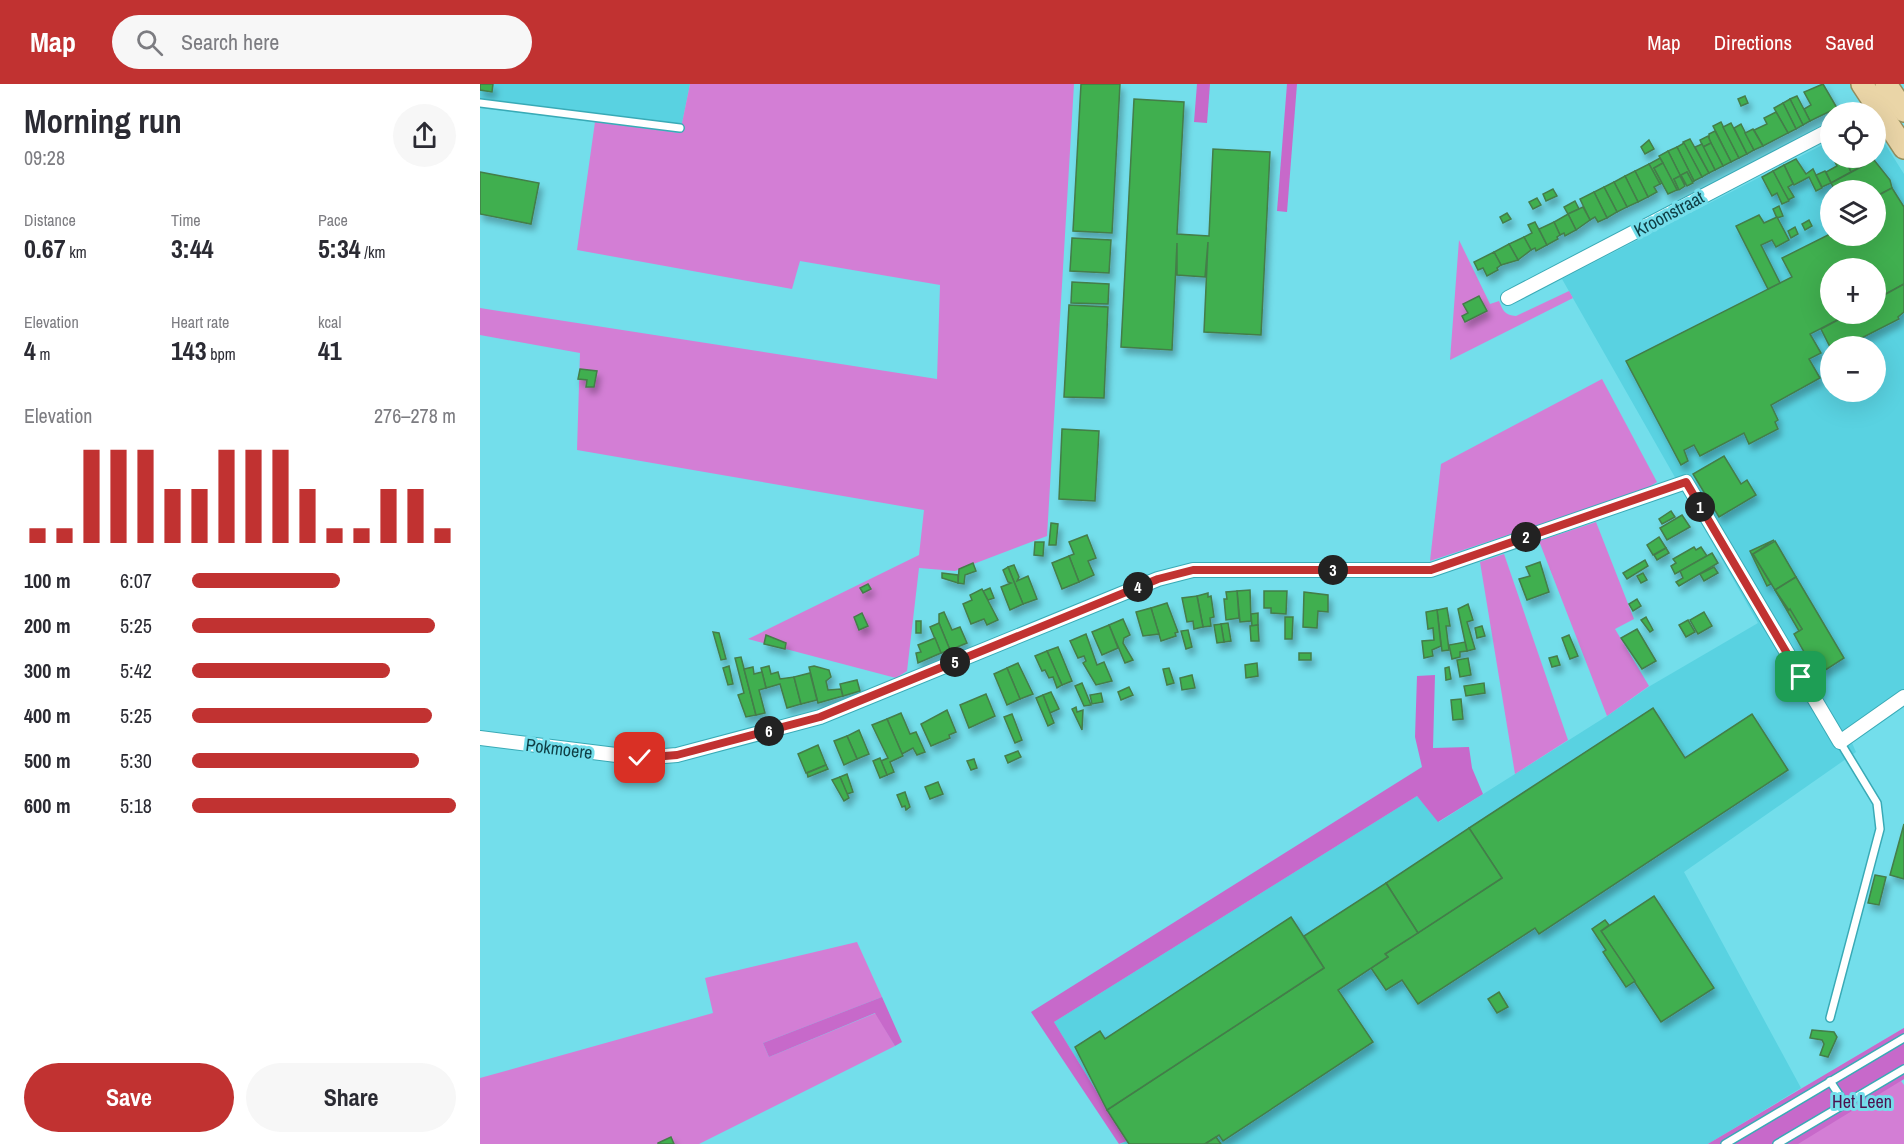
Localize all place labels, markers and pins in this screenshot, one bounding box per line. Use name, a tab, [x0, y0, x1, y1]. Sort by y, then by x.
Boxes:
pin: 1	[1685, 492, 1715, 522]
pin: 2	[1511, 522, 1541, 552]
pin: 3	[1318, 555, 1348, 585]
pin: 4	[1123, 572, 1153, 602]
pin: 5	[940, 647, 970, 677]
pin	[1775, 651, 1826, 702]
pin: 6	[754, 716, 784, 746]
pin	[614, 732, 665, 783]

